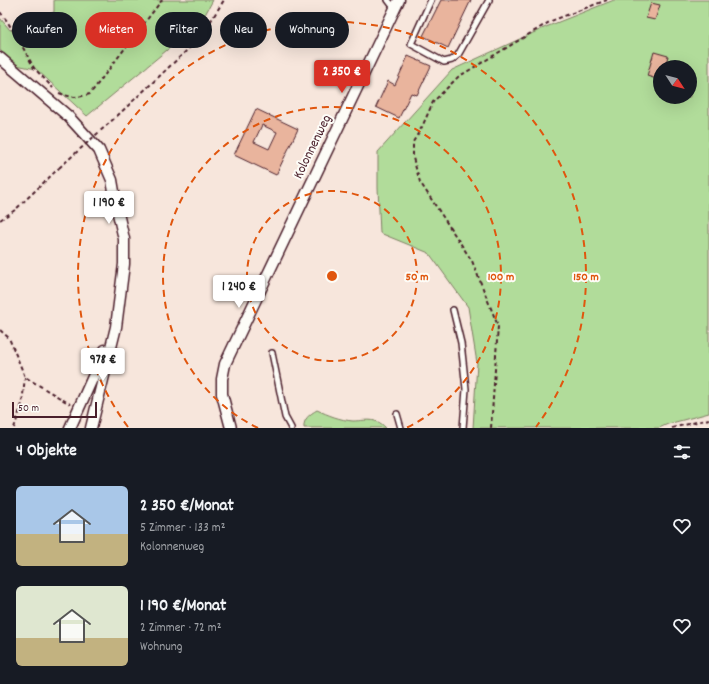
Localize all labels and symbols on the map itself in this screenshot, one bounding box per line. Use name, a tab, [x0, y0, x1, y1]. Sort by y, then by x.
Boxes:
pin: 2 350 €	[305, 60, 379, 94]
north arrow	[653, 60, 697, 104]
street label: Kolonnenweg	[289, 112, 337, 182]
pin: 1 190 €	[72, 191, 146, 225]
centre of rings	[325, 269, 339, 283]
text: 50 m	[405, 269, 429, 286]
text: 100 m	[488, 269, 514, 286]
text: 150 m	[573, 269, 599, 286]
pin: 1 240 €	[202, 275, 276, 309]
pin: 978 €	[75, 348, 131, 382]
scale bar	[12, 400, 97, 419]

